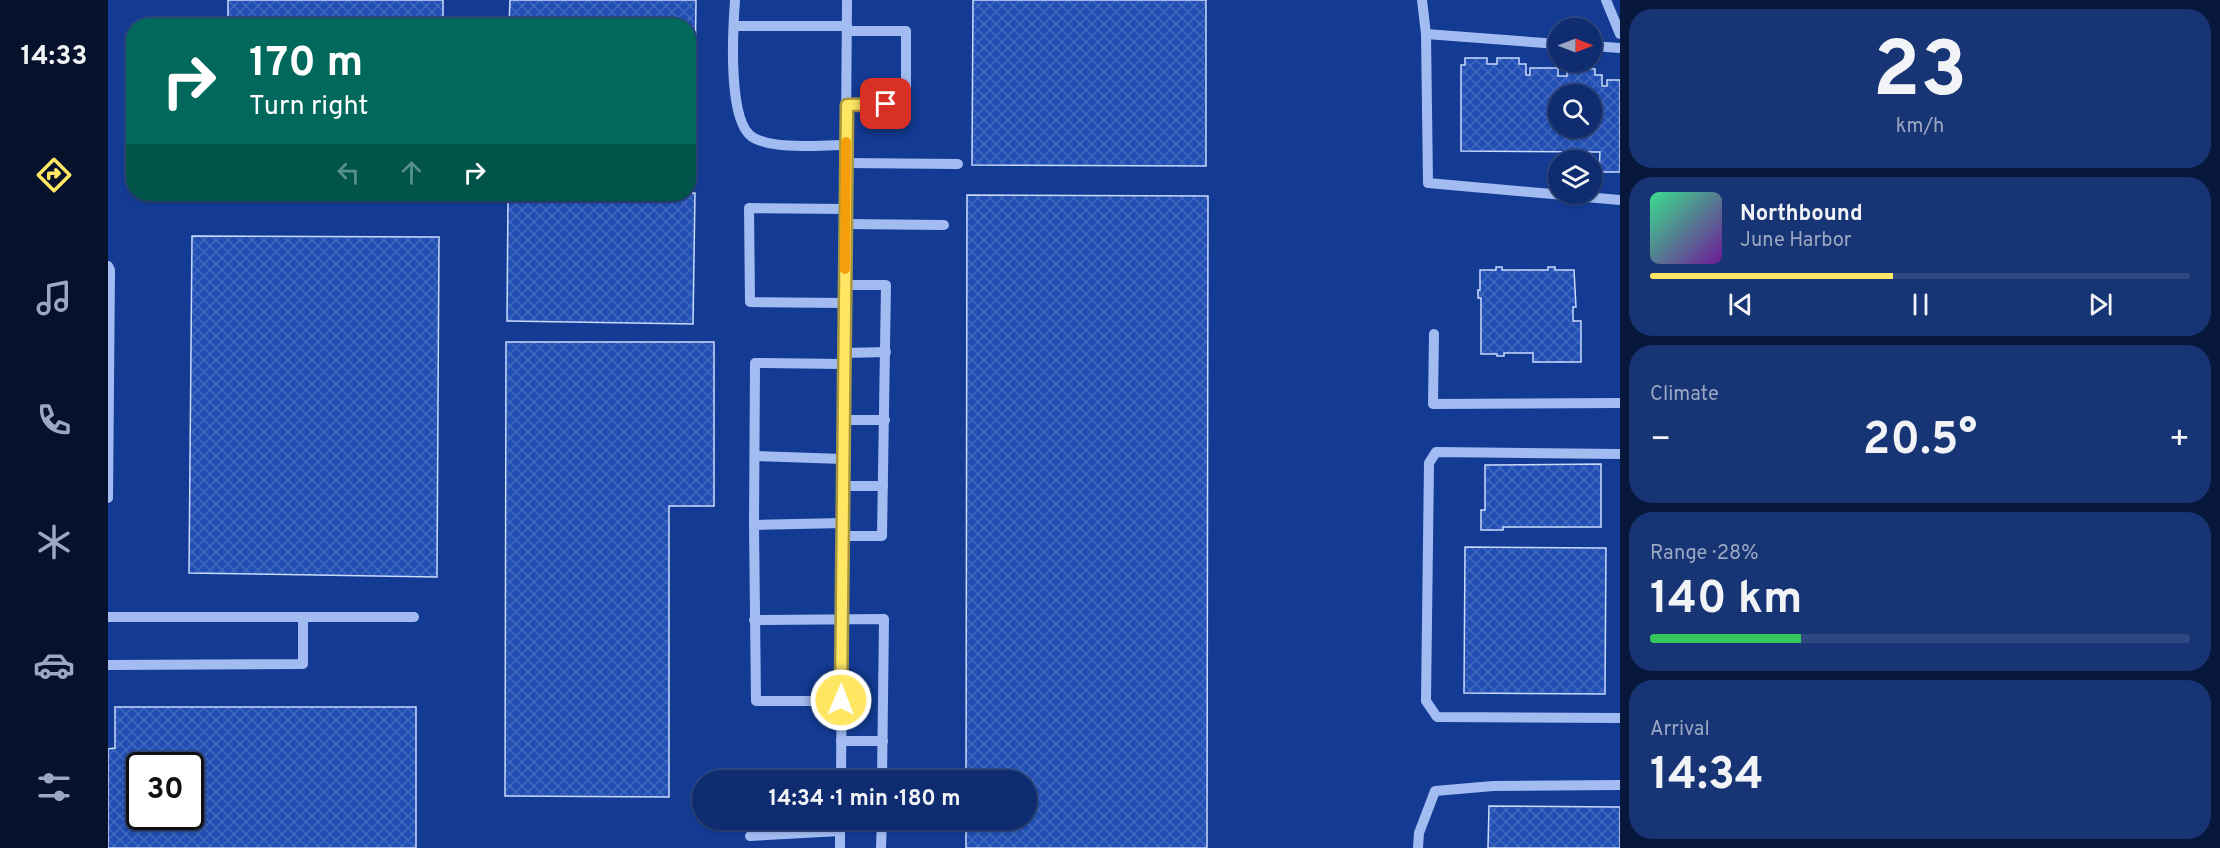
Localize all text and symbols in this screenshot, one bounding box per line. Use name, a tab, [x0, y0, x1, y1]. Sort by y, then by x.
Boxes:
north arrow	[1548, 18, 1602, 72]
map controls	[1548, 18, 1602, 204]
text: 23	[1873, 25, 1967, 124]
text: 170 m	[249, 38, 363, 91]
text: 14:33	[20, 40, 88, 74]
icon: right	[150, 42, 228, 120]
pin	[860, 78, 911, 129]
button: search	[1548, 84, 1602, 138]
icon: arrive	[869, 87, 902, 120]
text: Turn right	[249, 90, 368, 124]
text: km/h	[1896, 114, 1944, 140]
button: layers	[1548, 150, 1602, 204]
icon: directions	[33, 154, 75, 196]
icon: left	[332, 156, 365, 189]
icon: ahead	[395, 156, 428, 189]
icon: right	[458, 156, 491, 189]
text: Northbound	[1740, 201, 1863, 228]
text: June Harbor	[1740, 228, 1852, 254]
icon: music	[33, 277, 75, 319]
icon: previous	[1724, 288, 1757, 321]
icon: pause	[1904, 288, 1937, 321]
icon: next	[2084, 288, 2117, 321]
text: Climate	[1650, 382, 1719, 408]
icon: phone	[33, 399, 75, 441]
text: 20.5°	[1863, 413, 1977, 470]
text: −	[1650, 420, 1671, 462]
text: +	[2169, 420, 2190, 462]
icon: climate	[33, 521, 75, 563]
text: Range · 28%	[1650, 541, 1759, 567]
text: 140 km	[1650, 572, 1802, 629]
icon: car	[33, 644, 75, 686]
position arrow	[809, 668, 873, 732]
text: Arrival	[1650, 717, 1710, 743]
text: 14:34	[1650, 748, 1764, 805]
speed limit sign: 30	[126, 752, 204, 830]
icon: filters	[33, 766, 75, 808]
text: 14:34 · 1 min · 180 m	[769, 786, 960, 813]

